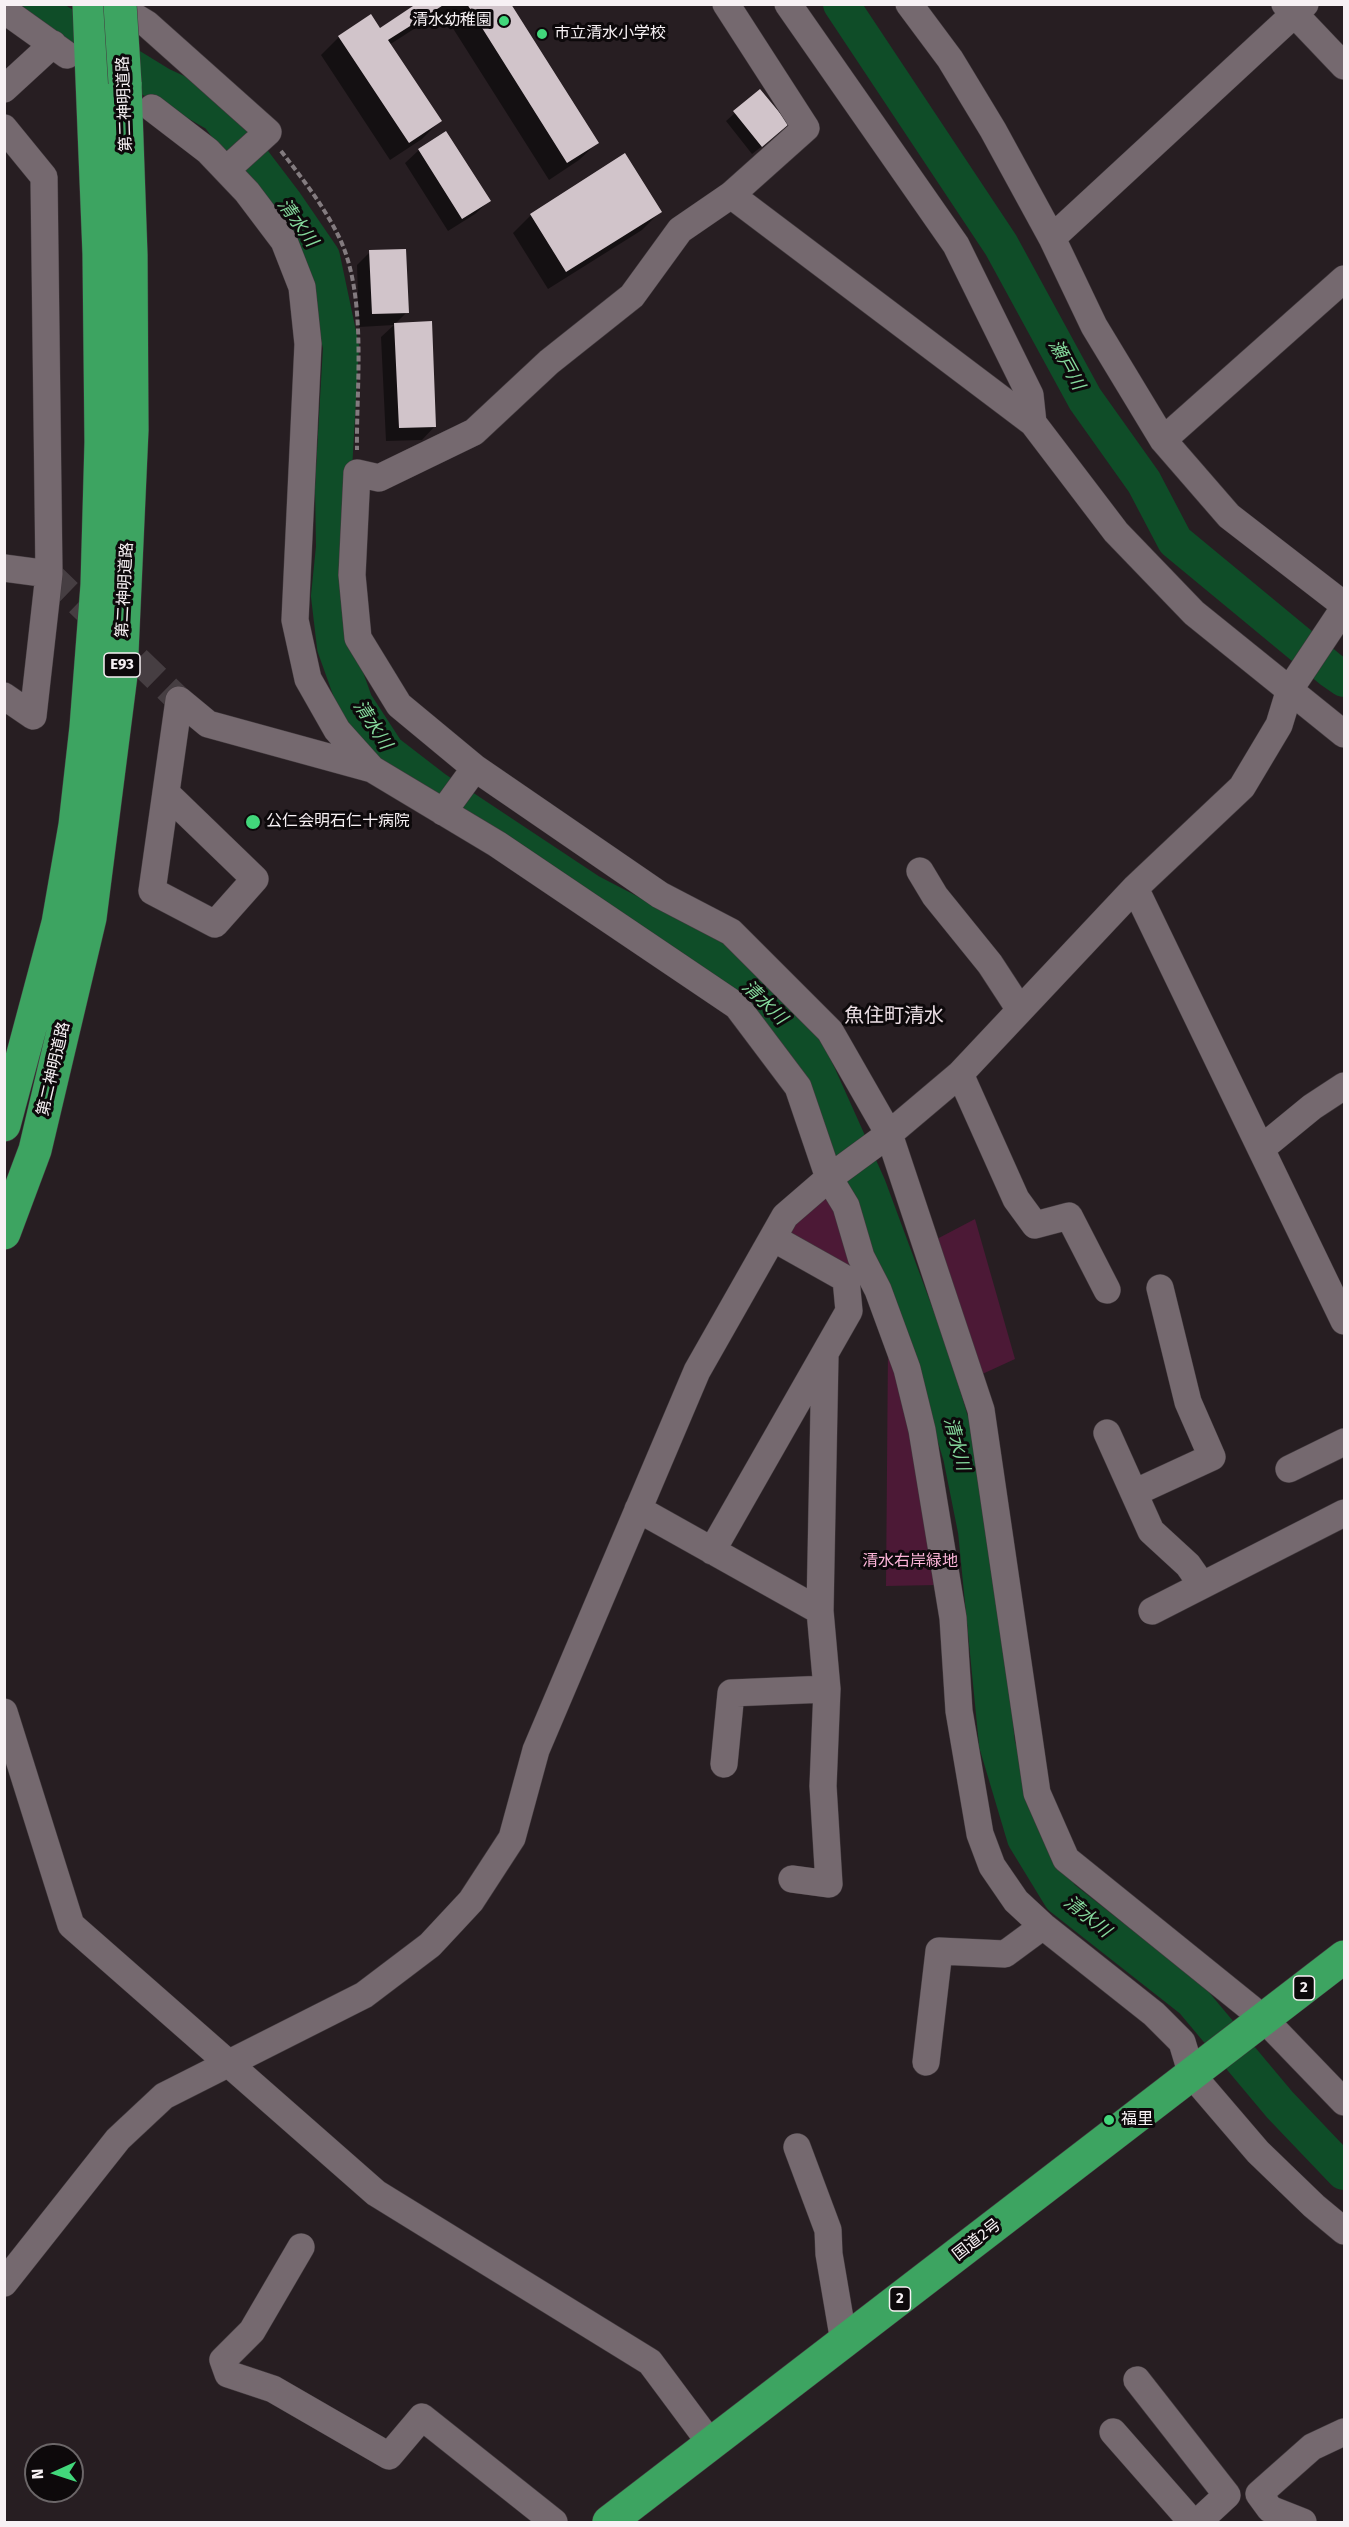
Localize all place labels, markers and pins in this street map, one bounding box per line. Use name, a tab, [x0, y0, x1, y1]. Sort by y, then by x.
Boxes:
place label: 清水幼稚園	[412, 11, 492, 31]
marker: 清水幼稚園	[497, 14, 511, 28]
place label: 市立清水小学校	[554, 24, 666, 44]
marker: 市立清水小学校	[535, 27, 549, 41]
place label: 公仁会明石仁十病院	[266, 812, 410, 832]
marker: 公仁会明石仁十病院	[244, 813, 262, 831]
place label: 福里	[1121, 2110, 1153, 2130]
marker: 福里	[1102, 2113, 1116, 2127]

